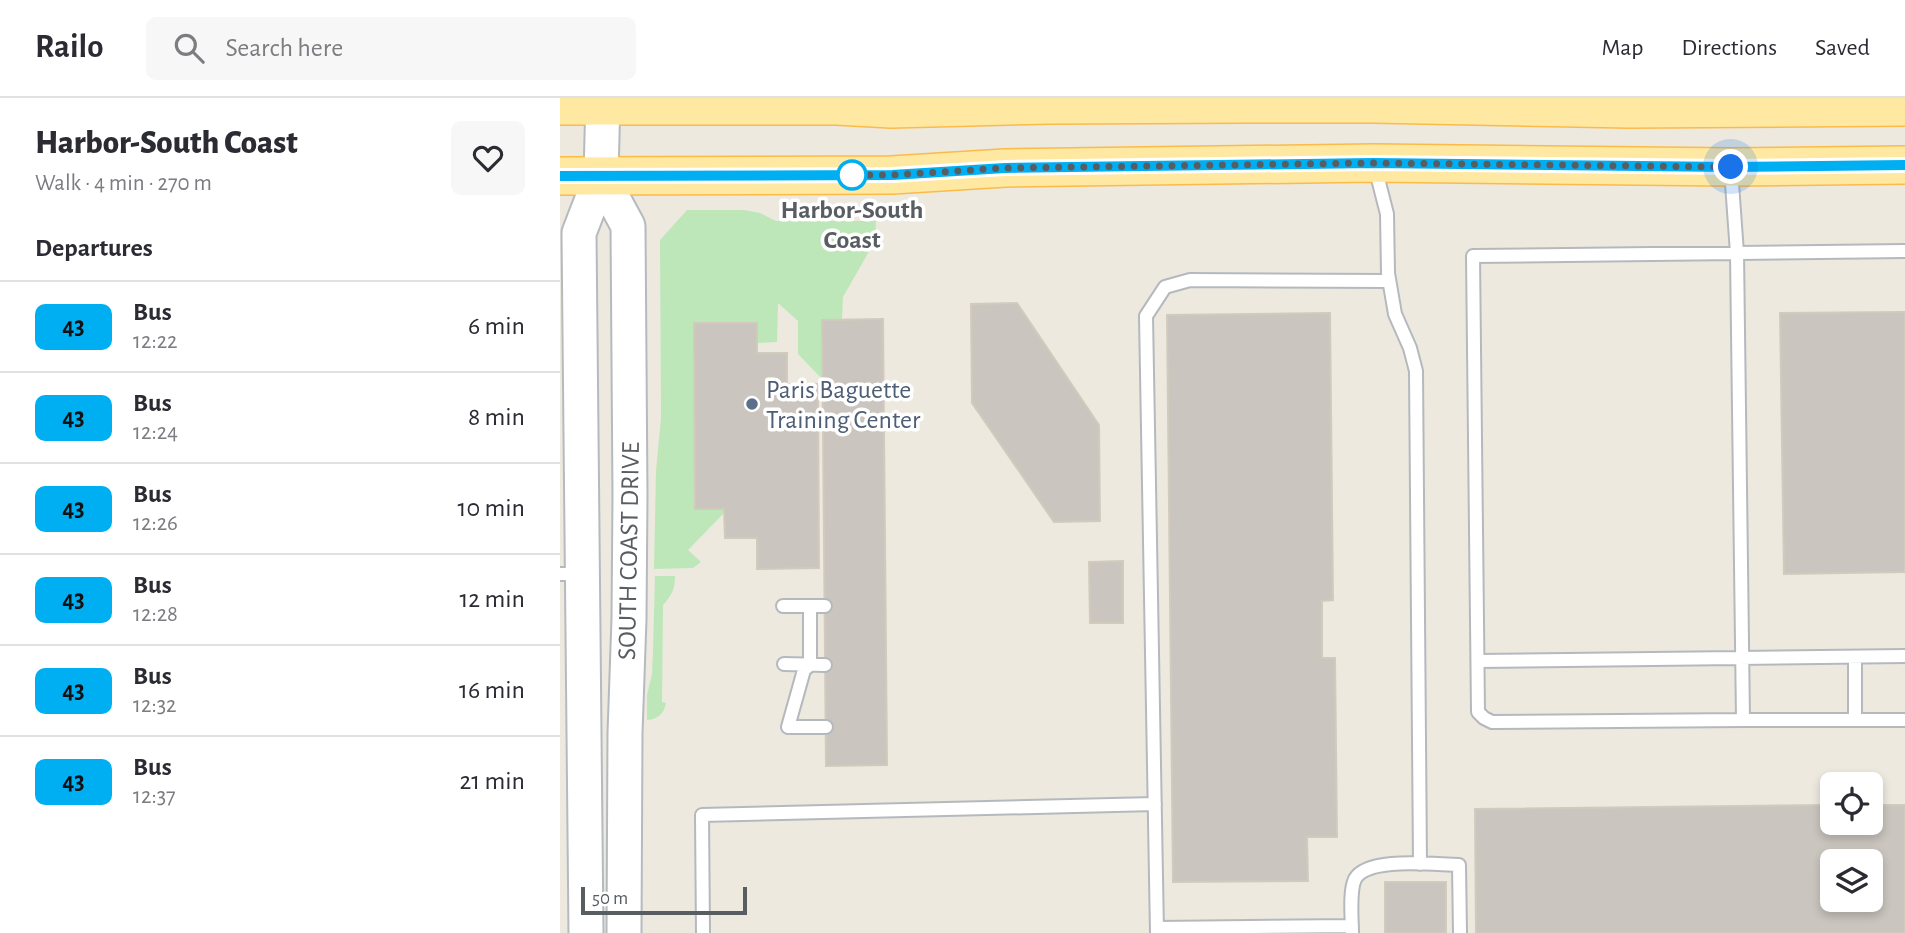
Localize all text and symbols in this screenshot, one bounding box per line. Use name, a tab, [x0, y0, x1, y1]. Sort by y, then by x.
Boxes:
search box	[146, 17, 636, 80]
icon: search	[170, 29, 208, 67]
text: Railo	[35, 31, 104, 64]
text: Search here	[226, 35, 343, 61]
text: Map	[1601, 36, 1643, 60]
text: Directions	[1681, 36, 1777, 60]
text: Saved	[1815, 36, 1870, 60]
button: heart	[451, 121, 525, 195]
text: Harbor-South Coast	[35, 127, 298, 160]
your location	[1713, 149, 1748, 184]
marker: Harbor-South Coast	[837, 160, 867, 190]
text: Walk · 4 min · 270 m	[35, 172, 212, 195]
place label: Harbor-South Coast	[781, 197, 923, 253]
text: Departures	[35, 235, 153, 261]
text: Bus	[133, 299, 172, 325]
text: 6 min	[468, 313, 525, 339]
text: 43	[62, 315, 85, 339]
text: 12:22	[133, 330, 178, 353]
place label: Paris Baguette Training Center	[766, 377, 921, 433]
text: Bus	[133, 390, 172, 416]
marker: Paris Baguette Training Center	[744, 396, 760, 412]
text: 8 min	[468, 404, 525, 430]
text: 43	[62, 406, 85, 430]
text: 12:24	[133, 421, 178, 444]
street label: SOUTH COAST DRIVE	[614, 442, 644, 660]
text: Bus	[133, 481, 172, 507]
text: 10 min	[458, 495, 525, 521]
text: 43	[62, 497, 85, 521]
text: 12:26	[133, 512, 178, 535]
text: Bus	[133, 572, 172, 598]
text: 12 min	[459, 586, 525, 612]
text: 43	[62, 588, 85, 612]
text: 12:28	[133, 603, 178, 626]
text: Bus	[133, 663, 172, 689]
text: 16 min	[459, 677, 525, 703]
text: 43	[62, 679, 85, 703]
text: 12:32	[133, 694, 177, 717]
text: Bus	[133, 754, 172, 780]
text: 21 min	[459, 768, 525, 794]
text: 43	[62, 770, 85, 794]
map controls	[1820, 772, 1883, 912]
button: locate	[1820, 772, 1883, 835]
text: 12:37	[133, 785, 176, 808]
button: layers	[1820, 849, 1883, 912]
scale bar	[581, 884, 747, 916]
text: 50 m	[592, 889, 628, 908]

